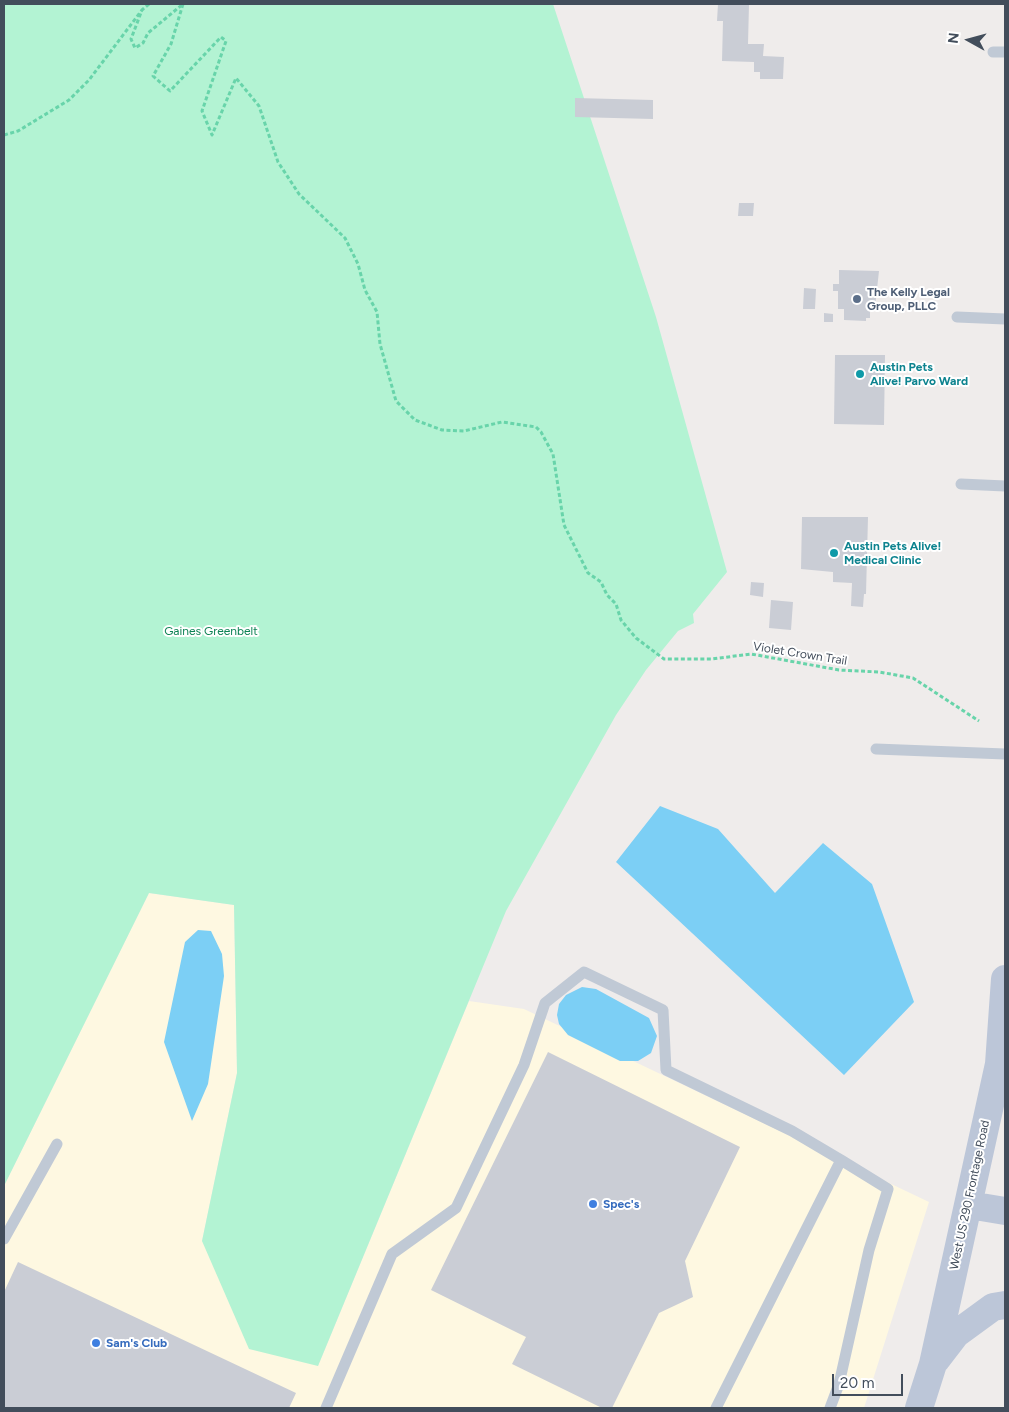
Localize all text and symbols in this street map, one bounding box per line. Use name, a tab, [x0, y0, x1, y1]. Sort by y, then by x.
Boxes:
north arrow	[944, 15, 994, 65]
text: N	[945, 32, 963, 45]
place label: The Kelly Legal Group, PLLC	[867, 285, 950, 313]
marker: The Kelly Legal Group, PLLC	[851, 293, 863, 305]
place label: Austin Pets Alive! Parvo Ward	[870, 360, 968, 388]
marker: Austin Pets Alive! Parvo Ward	[854, 368, 866, 380]
place label: Austin Pets Alive! Medical Clinic	[844, 539, 941, 567]
marker: Austin Pets Alive! Medical Clinic	[828, 547, 840, 559]
park label: Gaines Greenbelt	[164, 624, 258, 638]
street label: Violet Crown Trail	[752, 639, 848, 669]
street label: West US 290 Frontage Road	[947, 1119, 993, 1271]
place label: Spec's	[603, 1197, 639, 1211]
marker: Spec's	[587, 1198, 599, 1210]
place label: Sam's Club	[106, 1336, 167, 1350]
marker: Sam's Club	[90, 1337, 102, 1349]
scale bar	[834, 1364, 905, 1396]
text: 20 m	[840, 1374, 874, 1392]

